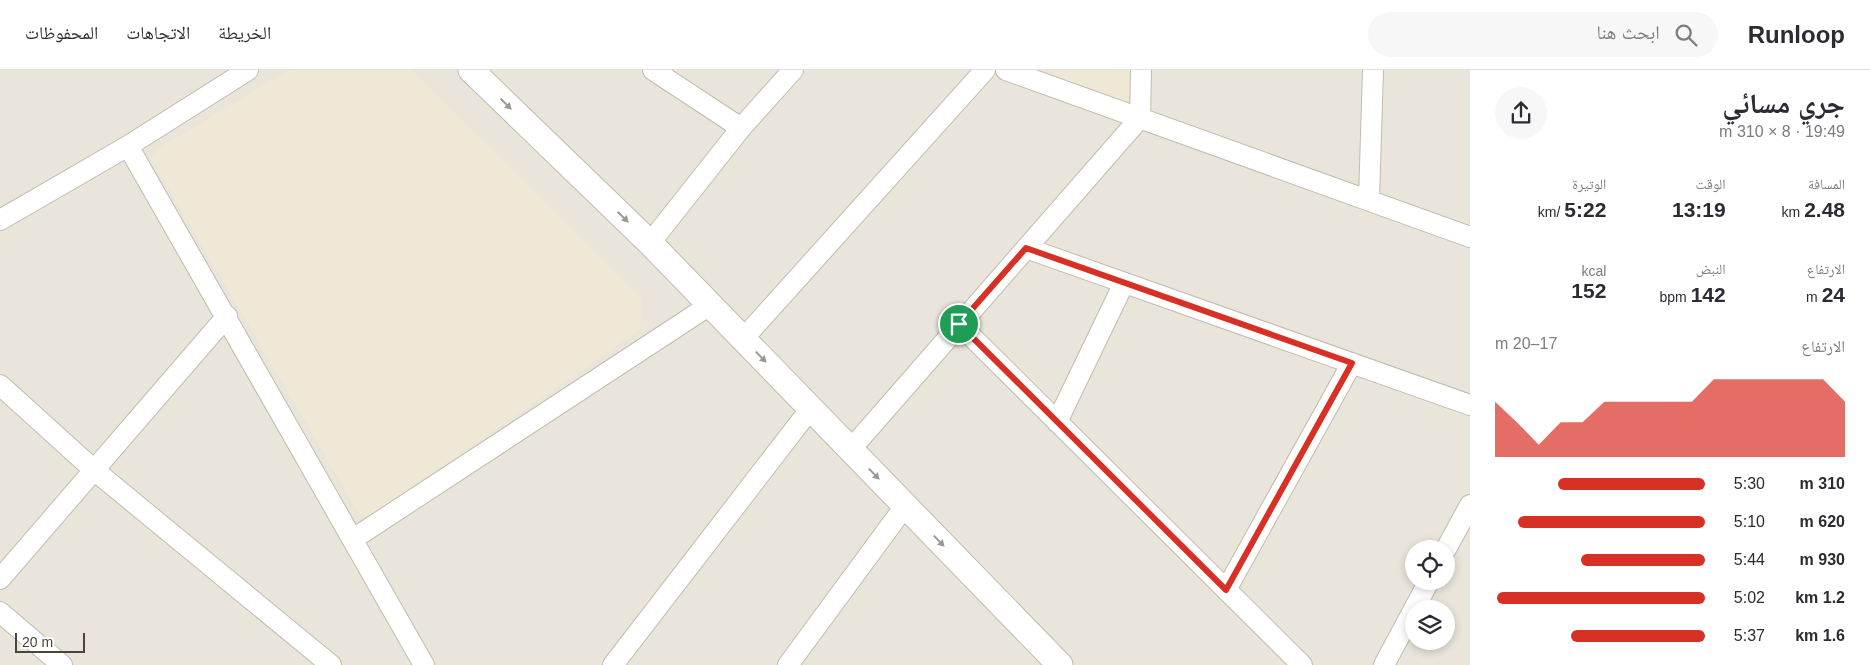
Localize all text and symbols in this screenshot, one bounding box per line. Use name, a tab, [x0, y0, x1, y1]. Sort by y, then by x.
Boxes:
search box	[1368, 12, 1718, 57]
icon: search	[1672, 21, 1700, 49]
text: Runloop	[1748, 21, 1845, 48]
text: ابحث هنا	[1596, 22, 1660, 43]
text: المحفوظات	[25, 23, 98, 43]
text: الاتجاهات	[126, 23, 190, 43]
text: الخريطة	[218, 23, 271, 43]
button: share	[1495, 87, 1547, 139]
text: جري مسائي	[1722, 88, 1845, 119]
one-way arrow	[499, 98, 511, 110]
text: 19:49 · 8 × 310 m	[1719, 123, 1845, 140]
text: الوتيرة	[1572, 176, 1606, 192]
text: الوقت	[1696, 176, 1726, 192]
text: المسافة	[1808, 176, 1845, 192]
text: 5:22	[1564, 198, 1606, 221]
text: 13:19	[1672, 198, 1726, 221]
text: 2.48	[1804, 198, 1845, 221]
text: /km	[1538, 204, 1564, 220]
text: km	[1782, 204, 1804, 220]
one-way arrow	[616, 211, 628, 223]
text: النبض	[1696, 261, 1726, 277]
text: الارتفاع	[1807, 261, 1845, 277]
text: kcal	[1581, 263, 1606, 279]
text: 152	[1571, 279, 1606, 302]
text: 142	[1691, 283, 1726, 306]
text: 24	[1822, 283, 1845, 306]
text: bpm	[1660, 289, 1691, 305]
text: m	[1806, 289, 1822, 305]
pin	[938, 303, 980, 345]
icon: arrive	[945, 310, 973, 338]
text: 17–20 m	[1495, 335, 1557, 352]
text: الارتفاع	[1801, 338, 1845, 355]
one-way arrow	[755, 351, 767, 363]
one-way arrow	[868, 468, 880, 480]
text: 5:30	[1734, 475, 1765, 492]
text: 310 m	[1800, 475, 1845, 492]
text: 5:10	[1734, 513, 1765, 530]
text: 620 m	[1800, 513, 1845, 530]
one-way arrow	[933, 535, 945, 547]
map controls	[1405, 540, 1455, 650]
button: locate	[1405, 540, 1455, 590]
text: 5:44	[1734, 551, 1765, 568]
text: 930 m	[1800, 551, 1845, 568]
text: 5:02	[1734, 589, 1765, 606]
text: 1.2 km	[1795, 589, 1845, 606]
button: layers	[1405, 600, 1455, 650]
text: 5:37	[1734, 627, 1765, 644]
text: 1.6 km	[1795, 627, 1845, 644]
scale bar	[15, 630, 85, 653]
text: 20 m	[22, 634, 53, 650]

